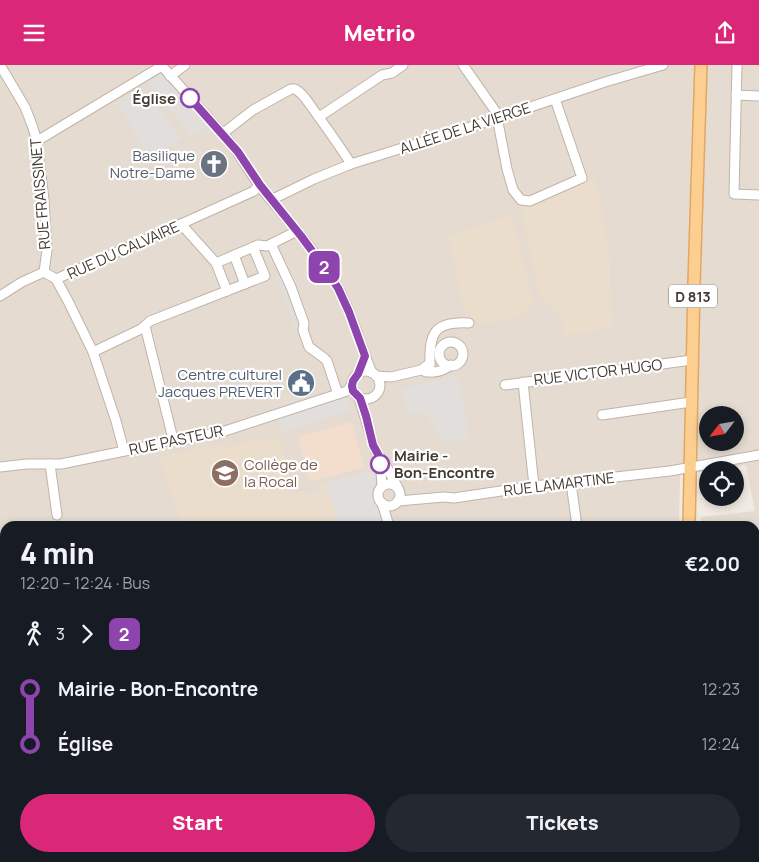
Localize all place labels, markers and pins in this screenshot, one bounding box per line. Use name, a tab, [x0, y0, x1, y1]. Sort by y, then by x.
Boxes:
place label: Église	[132, 88, 176, 109]
marker: Église	[180, 88, 200, 108]
place label: Basilique Notre-Dame	[110, 145, 195, 183]
church icon: Basilique Notre-Dame	[199, 149, 229, 179]
place label: Centre culturel Jacques PREVERT	[158, 364, 282, 402]
public building icon: Centre culturel Jacques PREVERT	[286, 368, 316, 398]
place label: Mairie - Bon-Encontre	[394, 445, 495, 483]
place label: Collège de la Rocal	[244, 454, 318, 492]
marker: Mairie - Bon-Encontre	[370, 454, 390, 474]
school or university icon: Collège de la Rocal	[210, 458, 240, 488]

